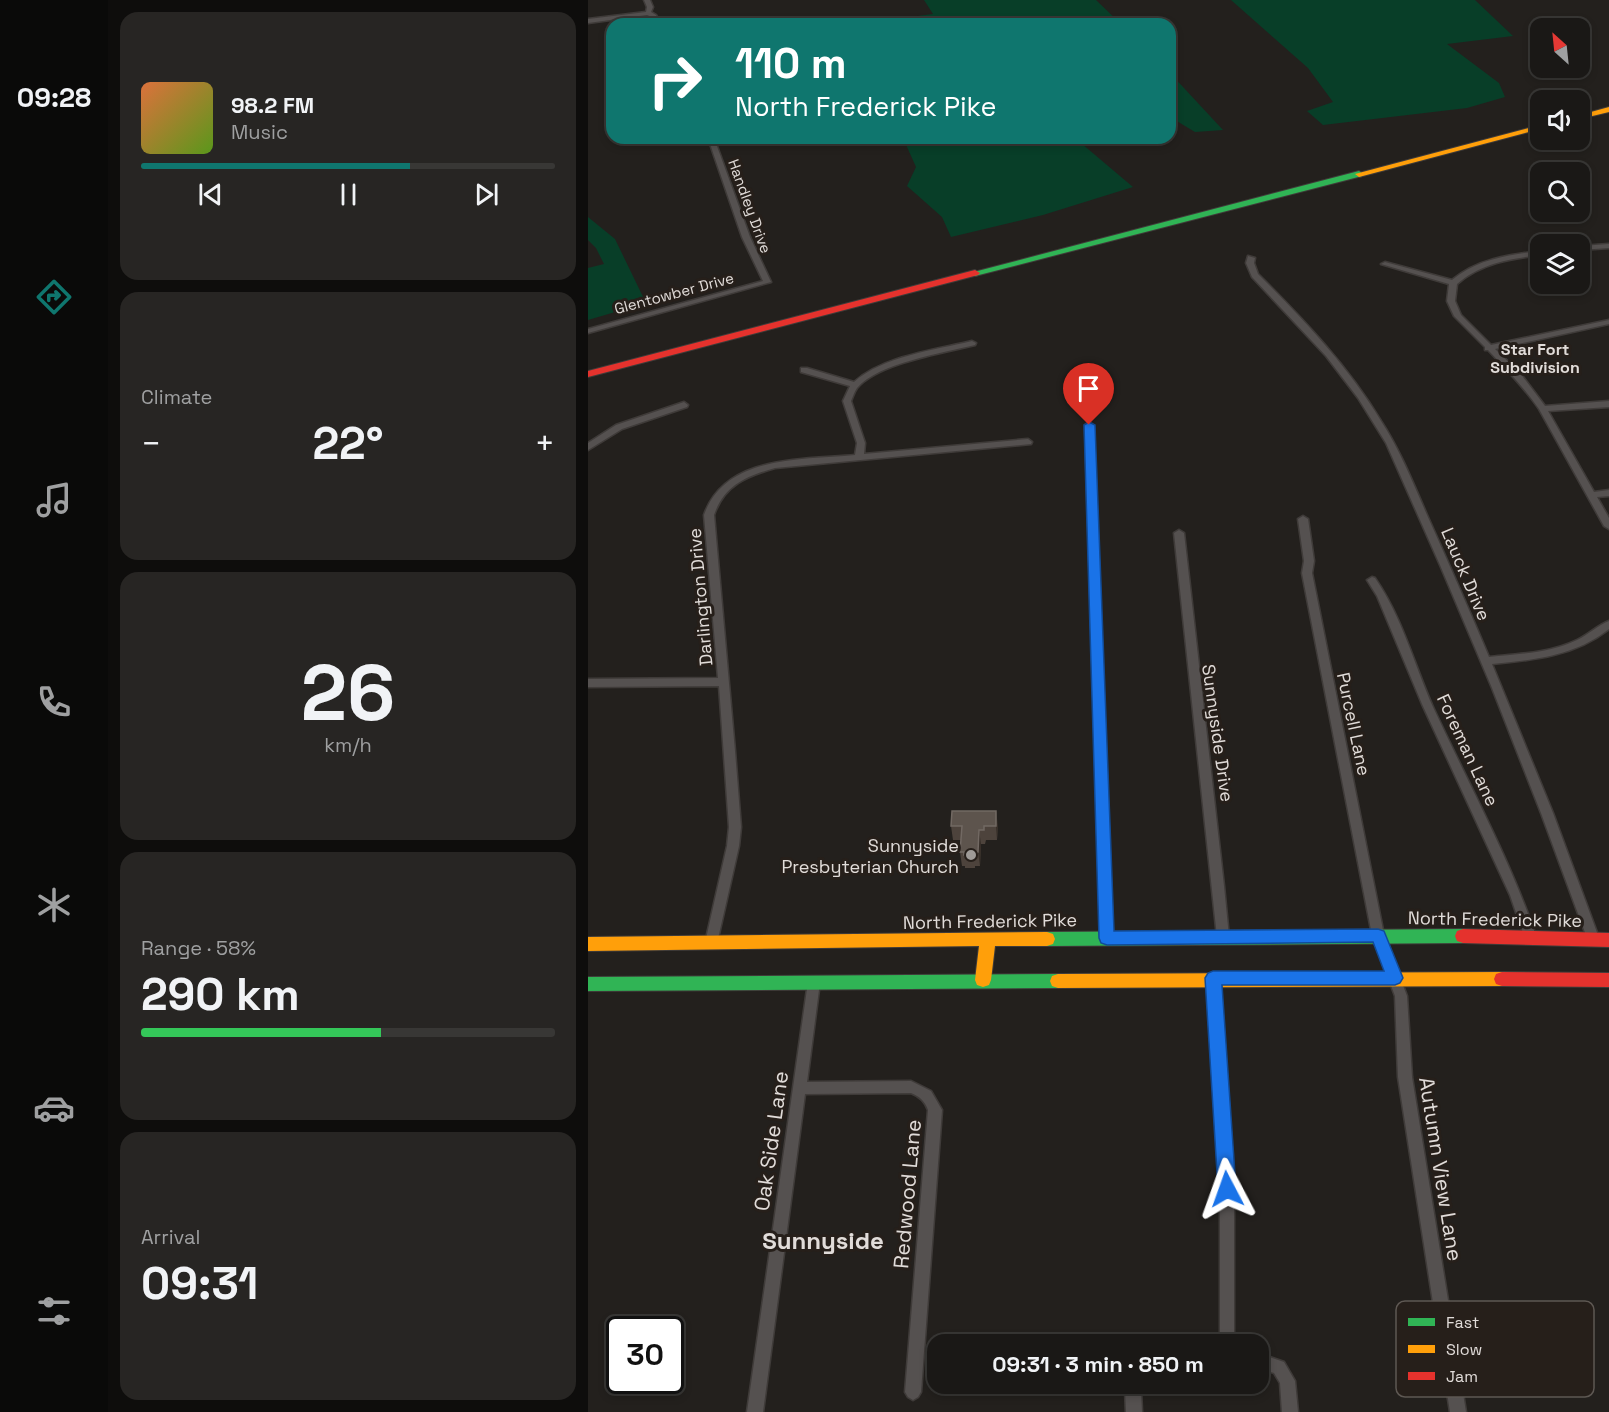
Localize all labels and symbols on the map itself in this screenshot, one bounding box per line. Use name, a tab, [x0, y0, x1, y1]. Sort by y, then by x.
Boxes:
north arrow	[1530, 18, 1590, 78]
street label: Handley Drive	[724, 156, 776, 256]
street label: Glentowber Drive	[612, 268, 736, 318]
district label: Star Fort Subdivision	[1490, 339, 1580, 378]
pin	[1063, 363, 1114, 425]
street label: Lauck Drive	[1436, 524, 1496, 624]
street label: Darlington Drive	[683, 527, 717, 667]
street label: Sunnyside Drive	[1197, 663, 1239, 803]
street label: Purcell Lane	[1332, 670, 1376, 778]
street label: Foreman Lane	[1432, 690, 1504, 810]
place label: Sunnyside Presbyterian Church	[781, 834, 959, 878]
marker: Sunnyside Presbyterian Church	[964, 848, 978, 862]
street label: North Frederick Pike	[1408, 906, 1582, 932]
street label: North Frederick Pike	[903, 908, 1077, 934]
street label: Oak Side Lane	[748, 1069, 794, 1213]
street label: Autumn View Lane	[1413, 1075, 1469, 1263]
street label: Redwood Lane	[887, 1118, 927, 1270]
position arrow	[1195, 1157, 1259, 1221]
district label: Sunnyside	[762, 1225, 884, 1256]
legend	[1396, 1301, 1594, 1397]
text: Fast	[1446, 1312, 1479, 1333]
speed limit sign: 30	[606, 1316, 684, 1394]
text: Slow	[1446, 1339, 1482, 1360]
text: Jam	[1446, 1366, 1478, 1387]

